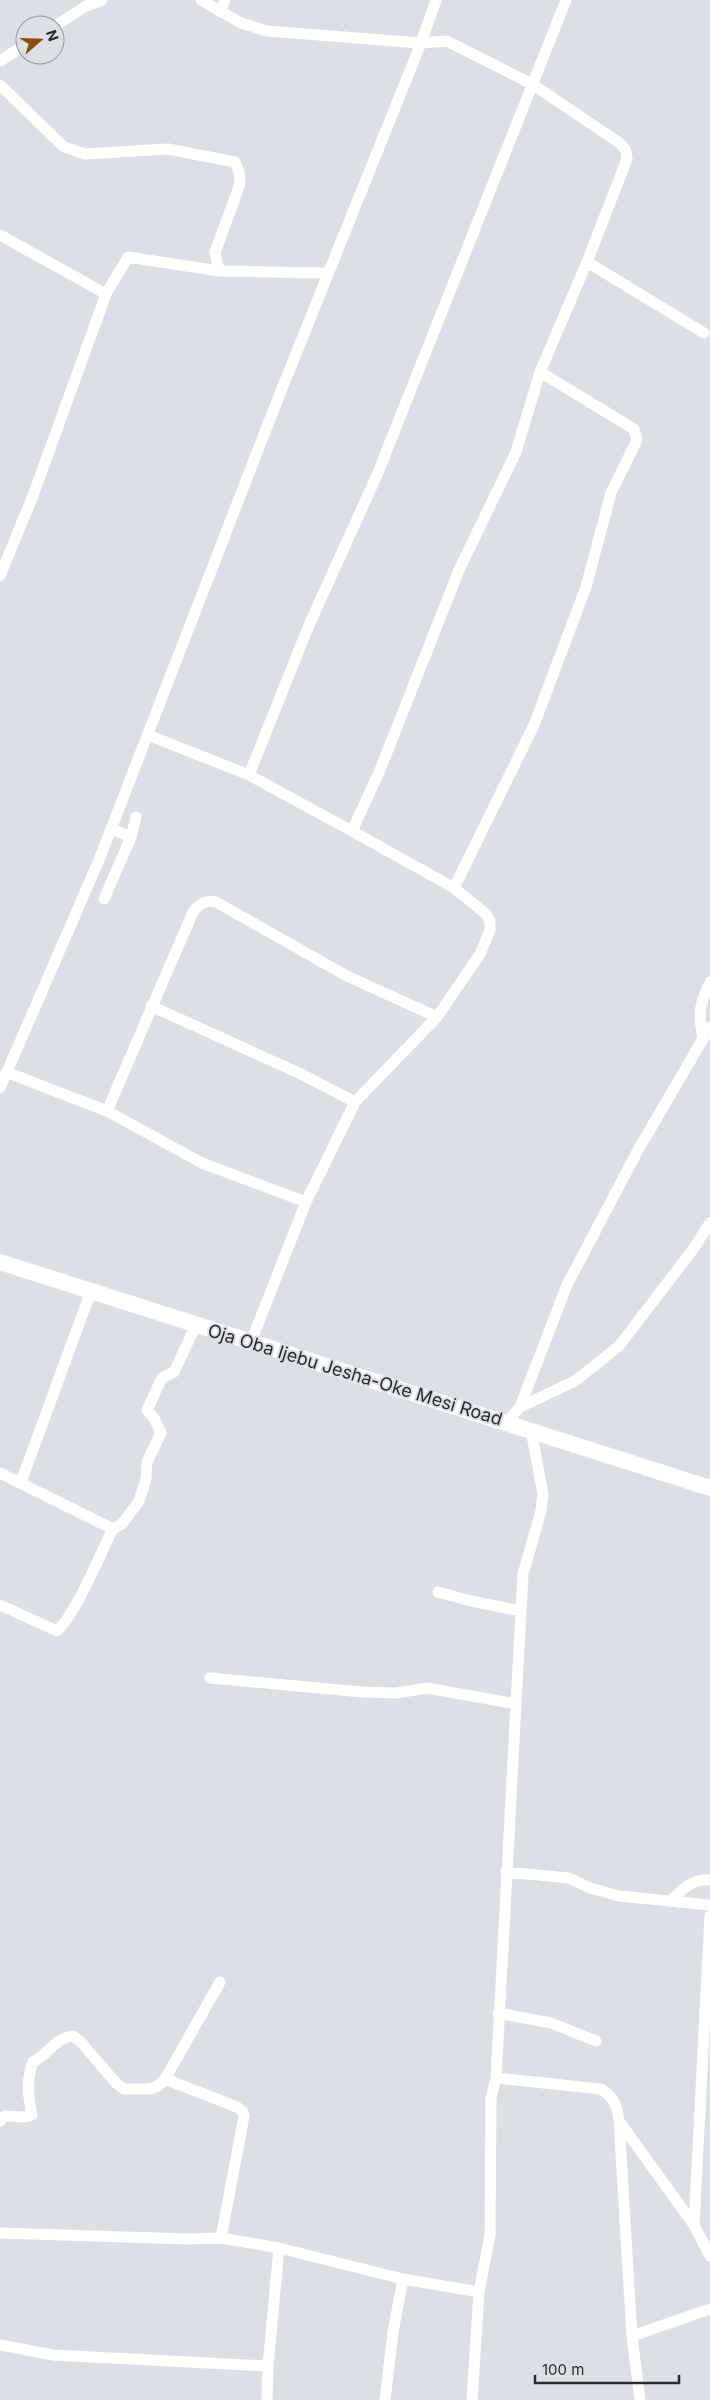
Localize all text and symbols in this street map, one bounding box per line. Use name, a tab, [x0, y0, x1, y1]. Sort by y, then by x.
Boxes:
north arrow	[15, 15, 65, 65]
text: N	[43, 27, 62, 43]
street label: Oja Oba Ijebu Jesha-Oke Mesi Road	[205, 1320, 505, 1429]
scale bar	[535, 2352, 679, 2384]
text: 100 m	[542, 2360, 584, 2379]

